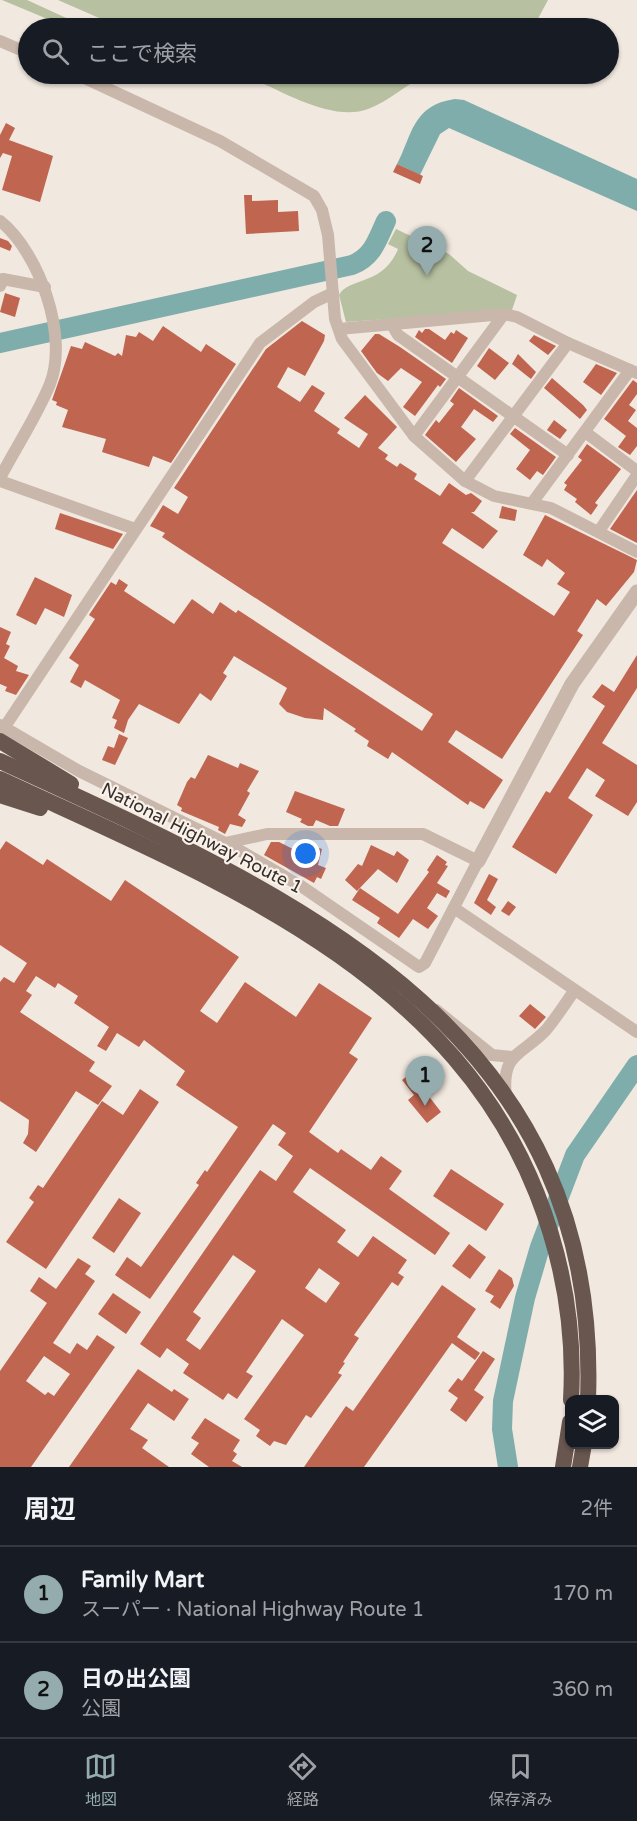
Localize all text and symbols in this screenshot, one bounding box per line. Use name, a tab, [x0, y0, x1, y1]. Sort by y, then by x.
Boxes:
search box	[18, 18, 619, 84]
icon: search	[39, 35, 72, 68]
text: ここで検索	[87, 41, 197, 67]
pin: 2	[408, 226, 446, 276]
street label: National Highway Route 1	[98, 778, 306, 898]
your location	[291, 839, 320, 868]
pin: 1	[406, 1056, 444, 1106]
map controls	[565, 1395, 619, 1449]
button: layers	[565, 1395, 619, 1449]
text: 周辺	[24, 1494, 76, 1525]
text: 2件	[580, 1497, 613, 1521]
text: Family Mart	[81, 1567, 204, 1593]
text: 1	[37, 1582, 50, 1606]
text: 170 m	[552, 1582, 613, 1606]
text: スーパー · National Highway Route 1	[81, 1598, 424, 1622]
text: 日の出公園	[81, 1666, 191, 1692]
text: 2	[37, 1678, 50, 1702]
text: 360 m	[552, 1678, 613, 1702]
text: 公園	[81, 1697, 121, 1721]
tab: 地図	[84, 1750, 117, 1810]
tab: 経路	[286, 1750, 319, 1810]
tab: 保存済み	[488, 1750, 552, 1810]

